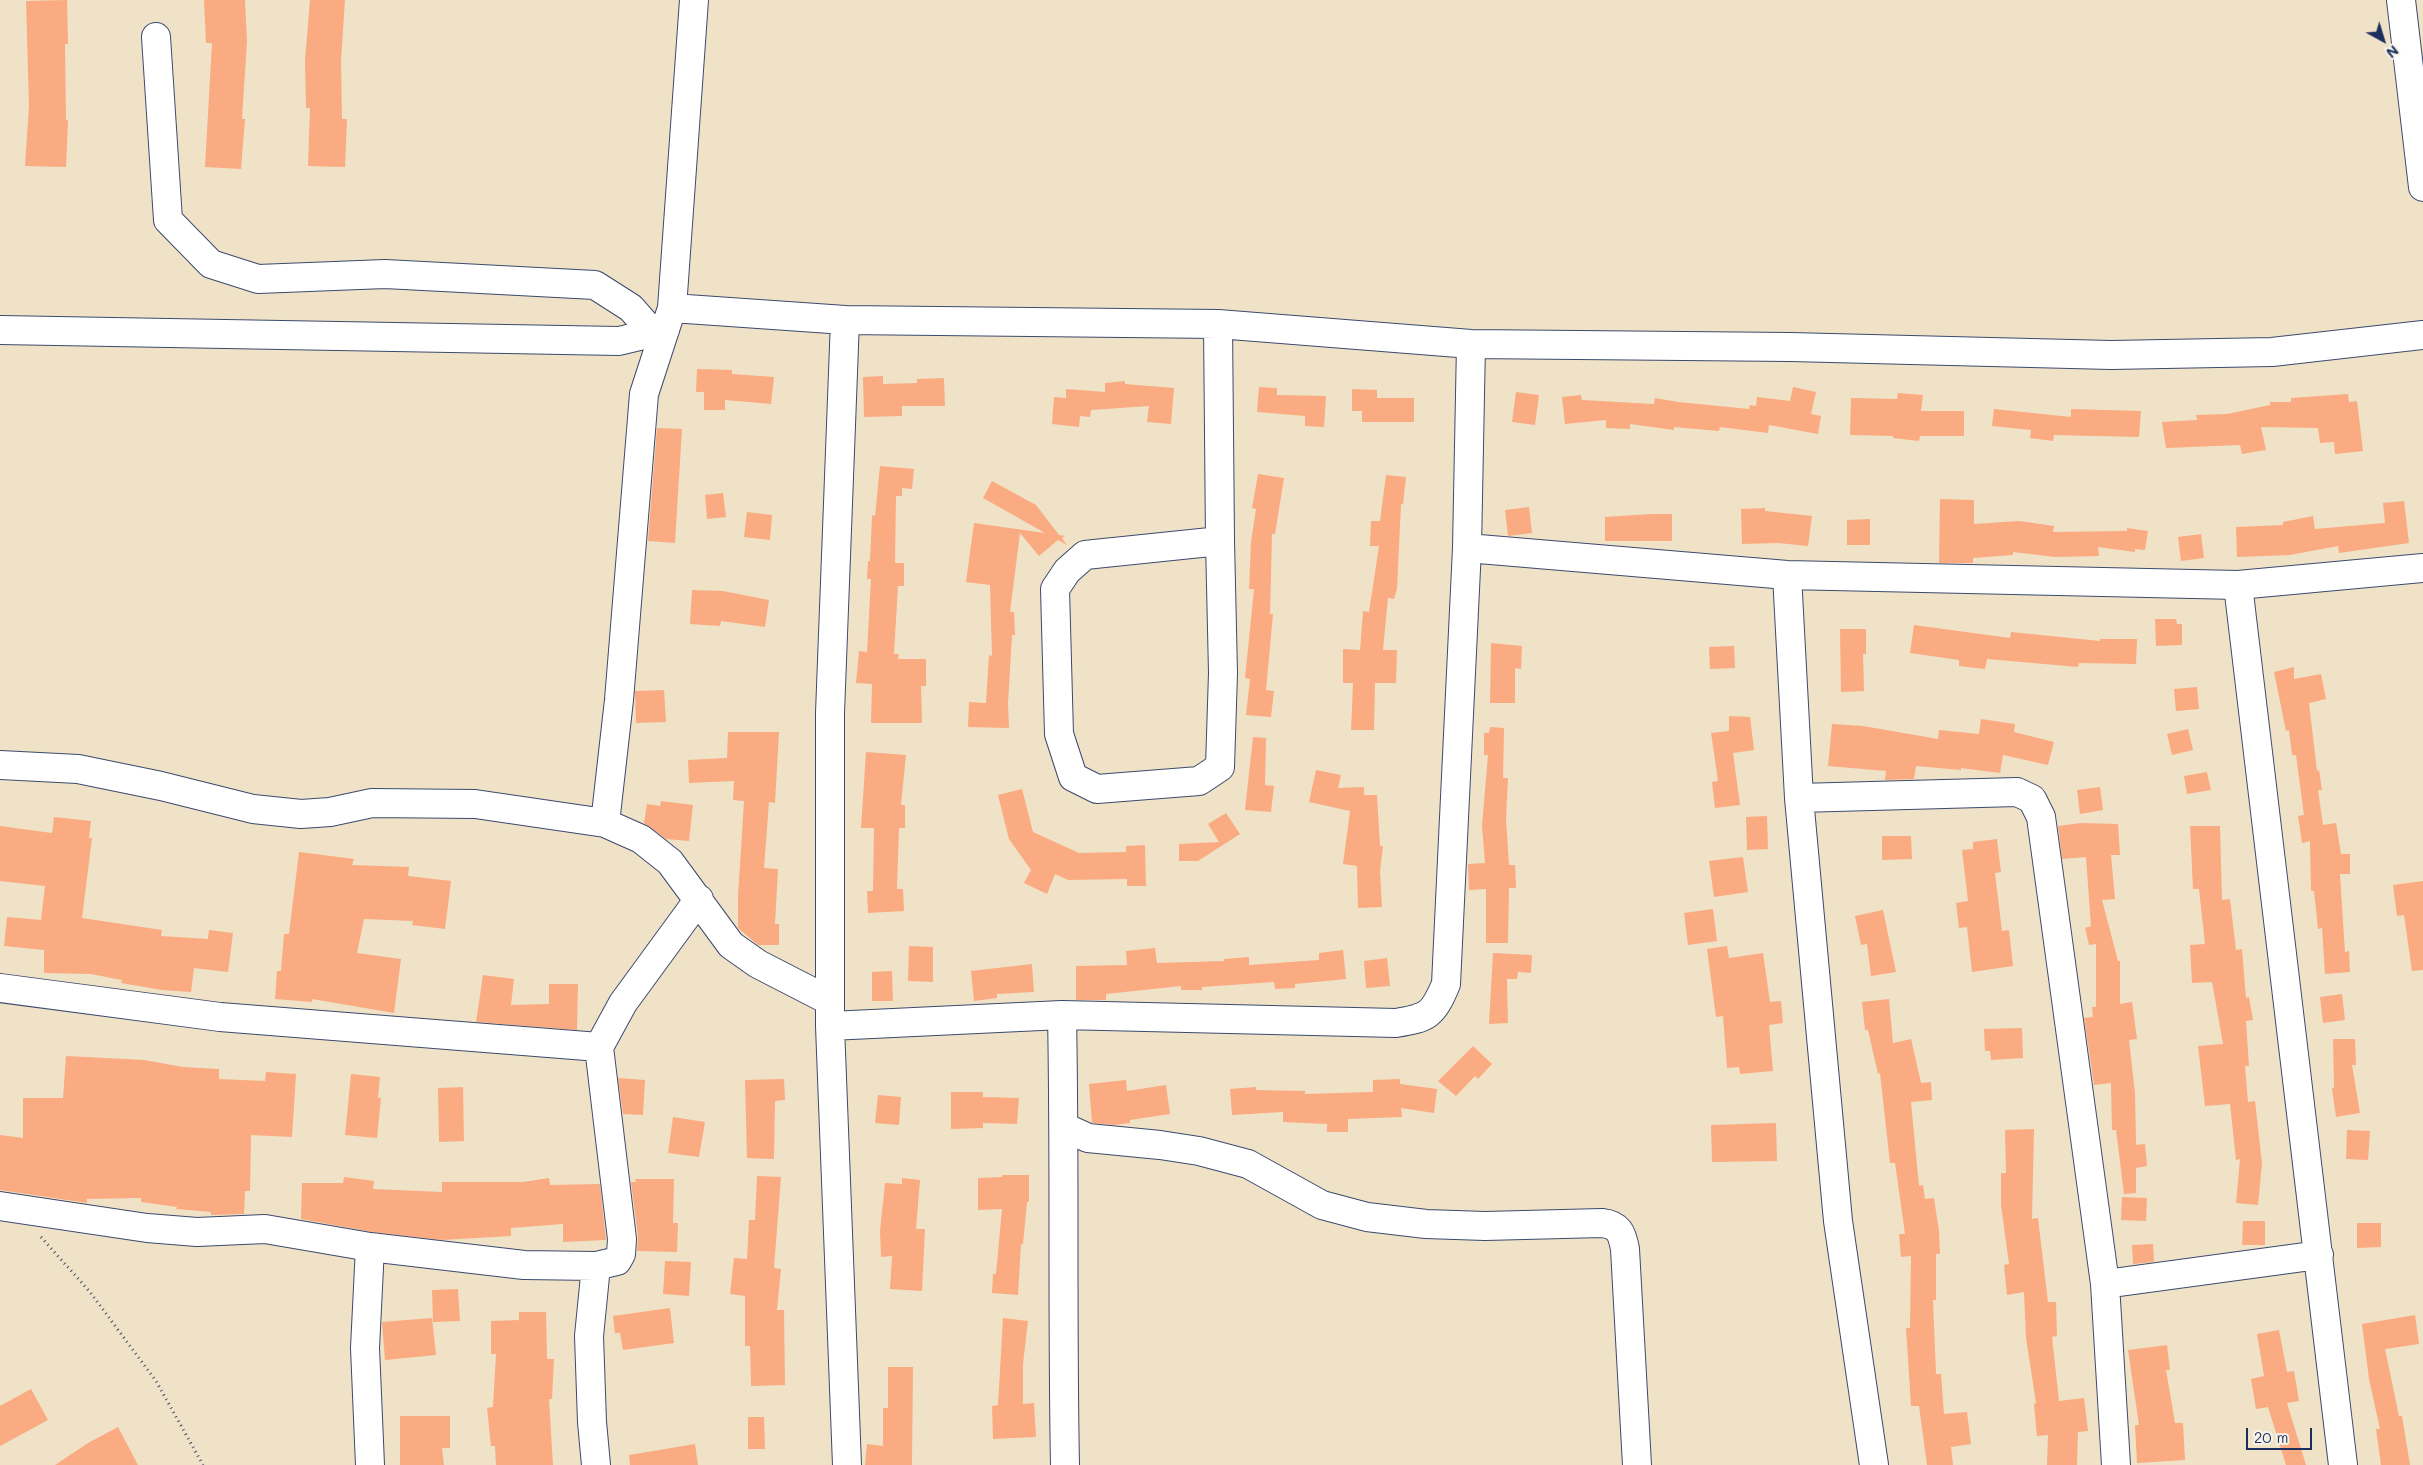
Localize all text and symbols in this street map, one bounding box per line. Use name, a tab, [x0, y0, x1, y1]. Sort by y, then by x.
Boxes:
north arrow	[2358, 15, 2408, 65]
text: N	[2383, 41, 2403, 63]
scale bar	[2248, 1418, 2314, 1450]
text: 20 m	[2254, 1427, 2288, 1447]

